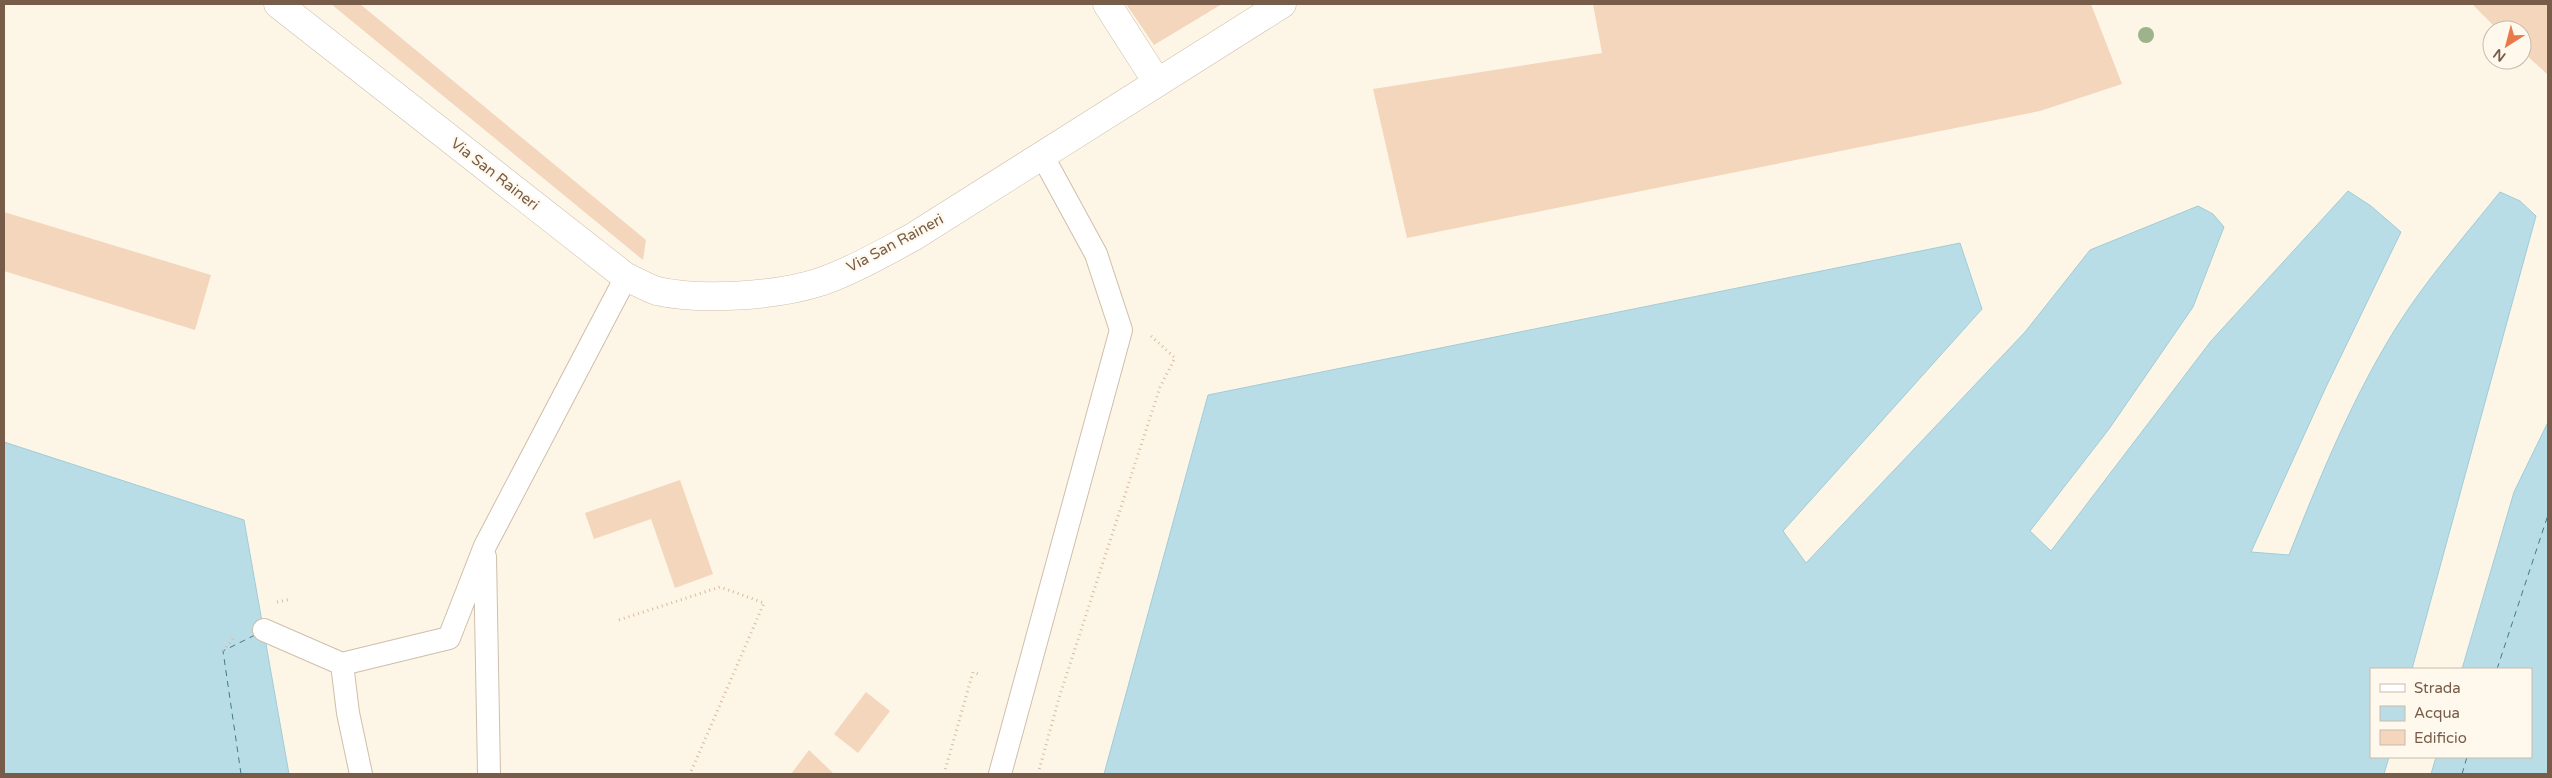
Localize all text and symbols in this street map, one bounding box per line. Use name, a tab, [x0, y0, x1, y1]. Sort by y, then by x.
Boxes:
north arrow	[2482, 20, 2532, 70]
text: N	[2490, 45, 2509, 65]
street label: Via San Raineri	[447, 134, 543, 214]
street label: Via San Raineri	[844, 210, 946, 276]
legend	[2370, 668, 2532, 758]
text: Strada	[2414, 679, 2461, 697]
text: Acqua	[2414, 704, 2460, 722]
text: Edificio	[2414, 729, 2467, 747]

